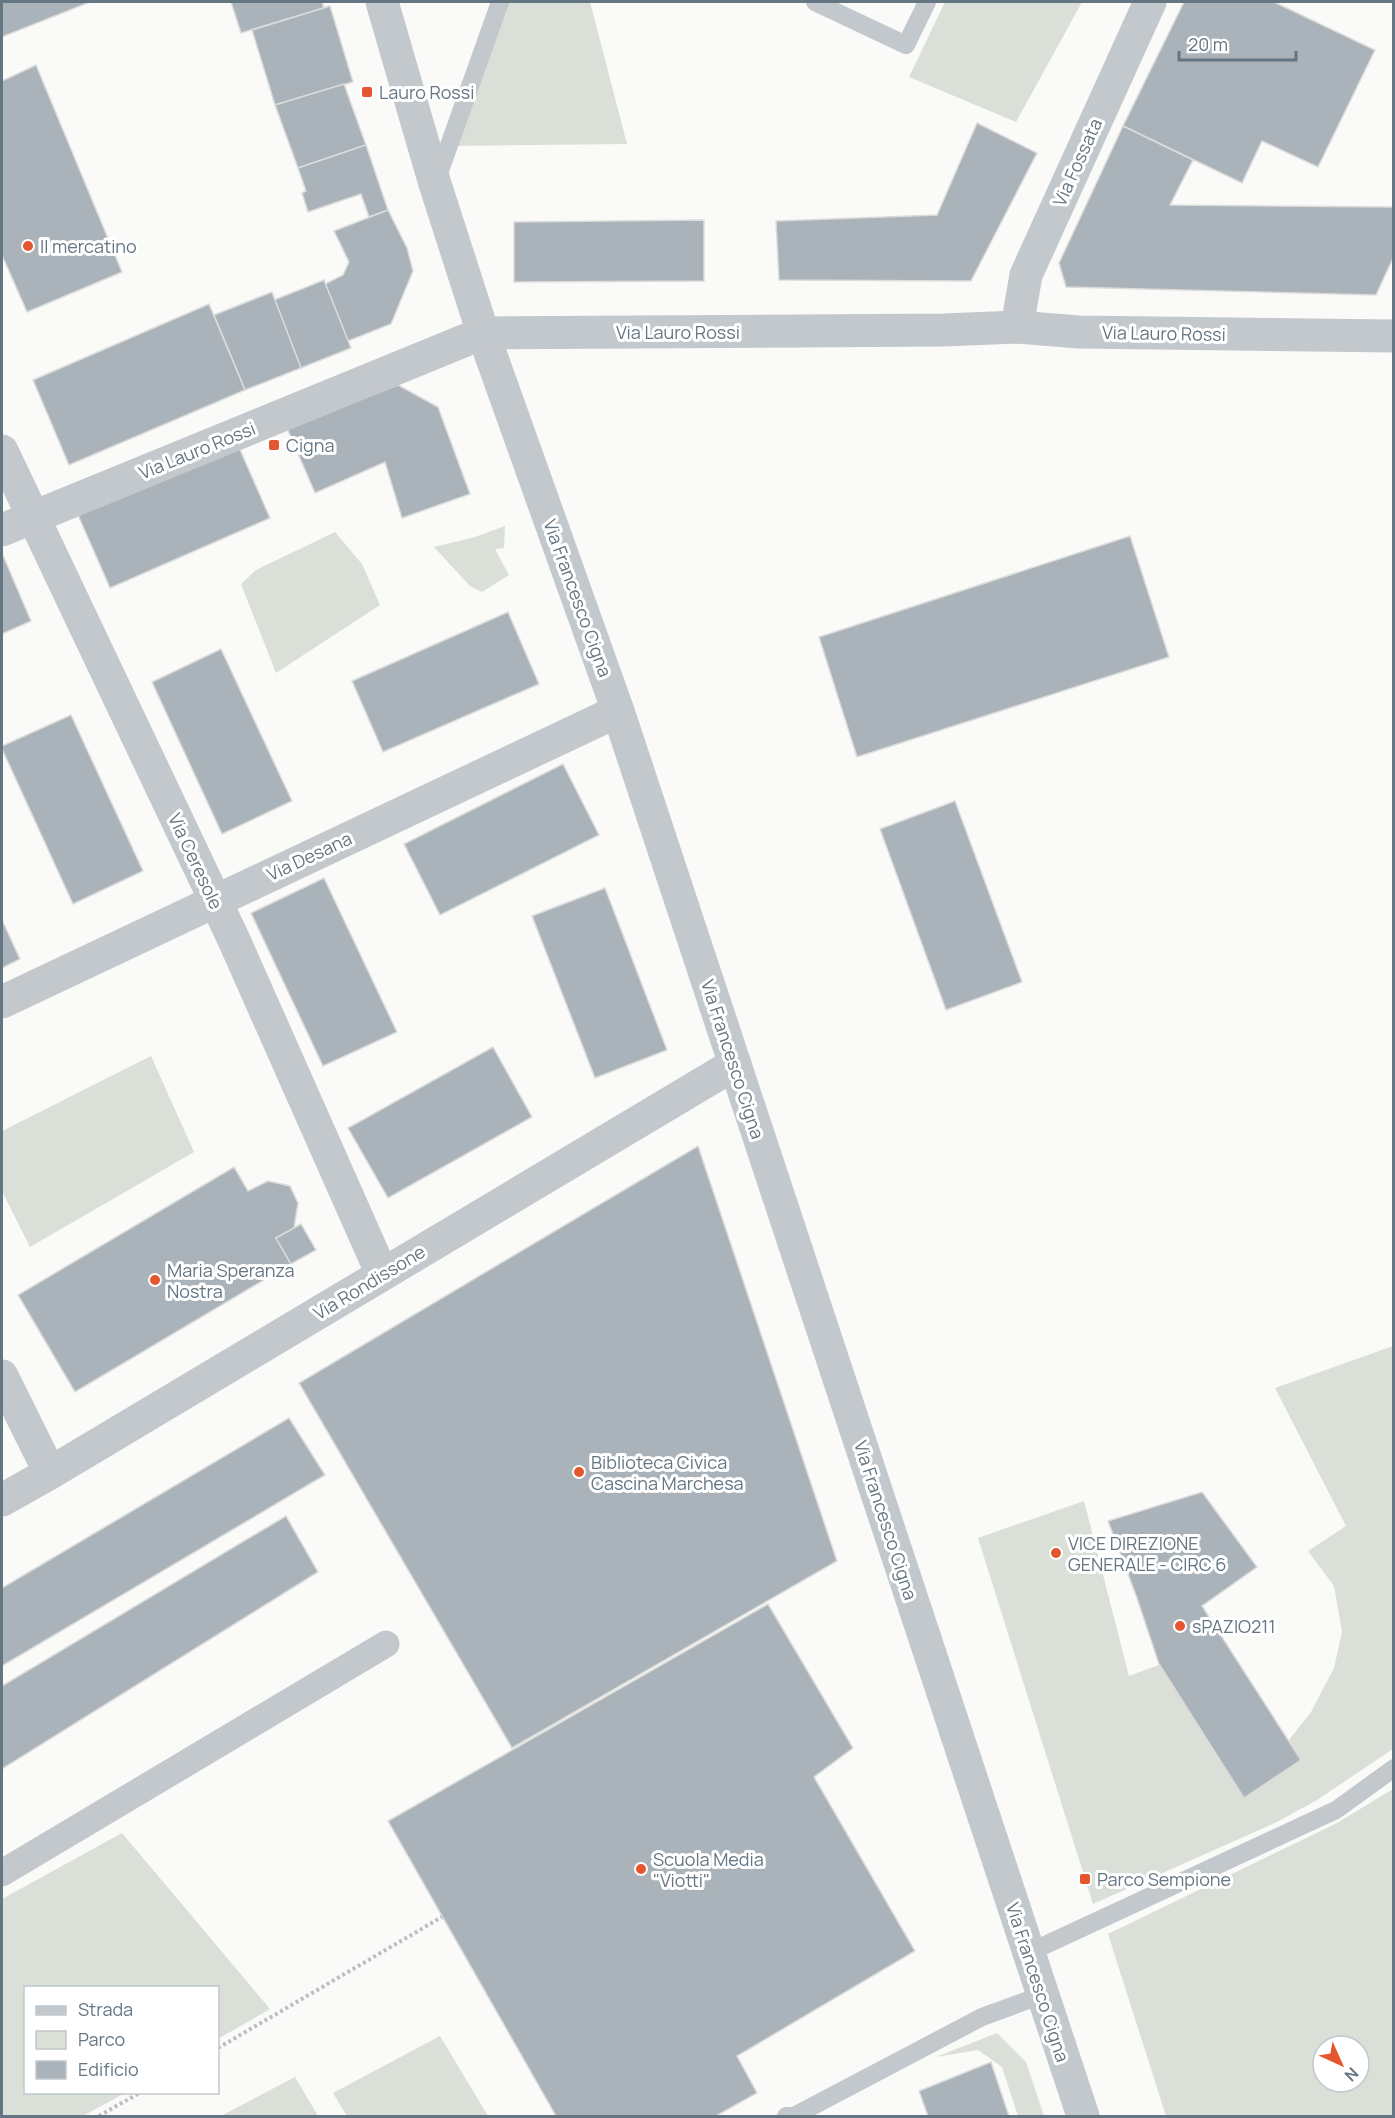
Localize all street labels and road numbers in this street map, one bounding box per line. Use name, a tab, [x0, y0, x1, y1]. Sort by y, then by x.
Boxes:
street label: Via Fossata	[1047, 114, 1107, 210]
street label: Via Lauro Rossi	[616, 320, 740, 344]
street label: Via Lauro Rossi	[1102, 320, 1226, 346]
street label: Via Lauro Rossi	[135, 416, 259, 484]
street label: Via Francesco Cigna	[538, 516, 618, 680]
street label: Via Ceresole	[163, 809, 229, 913]
street label: Via Desana	[263, 826, 355, 886]
street label: Via Francesco Cigna	[696, 976, 770, 1142]
street label: Via Rondissone	[309, 1239, 429, 1325]
street label: Via Francesco Cigna	[849, 1437, 923, 1603]
street label: Via Francesco Cigna	[1001, 1899, 1075, 2065]

